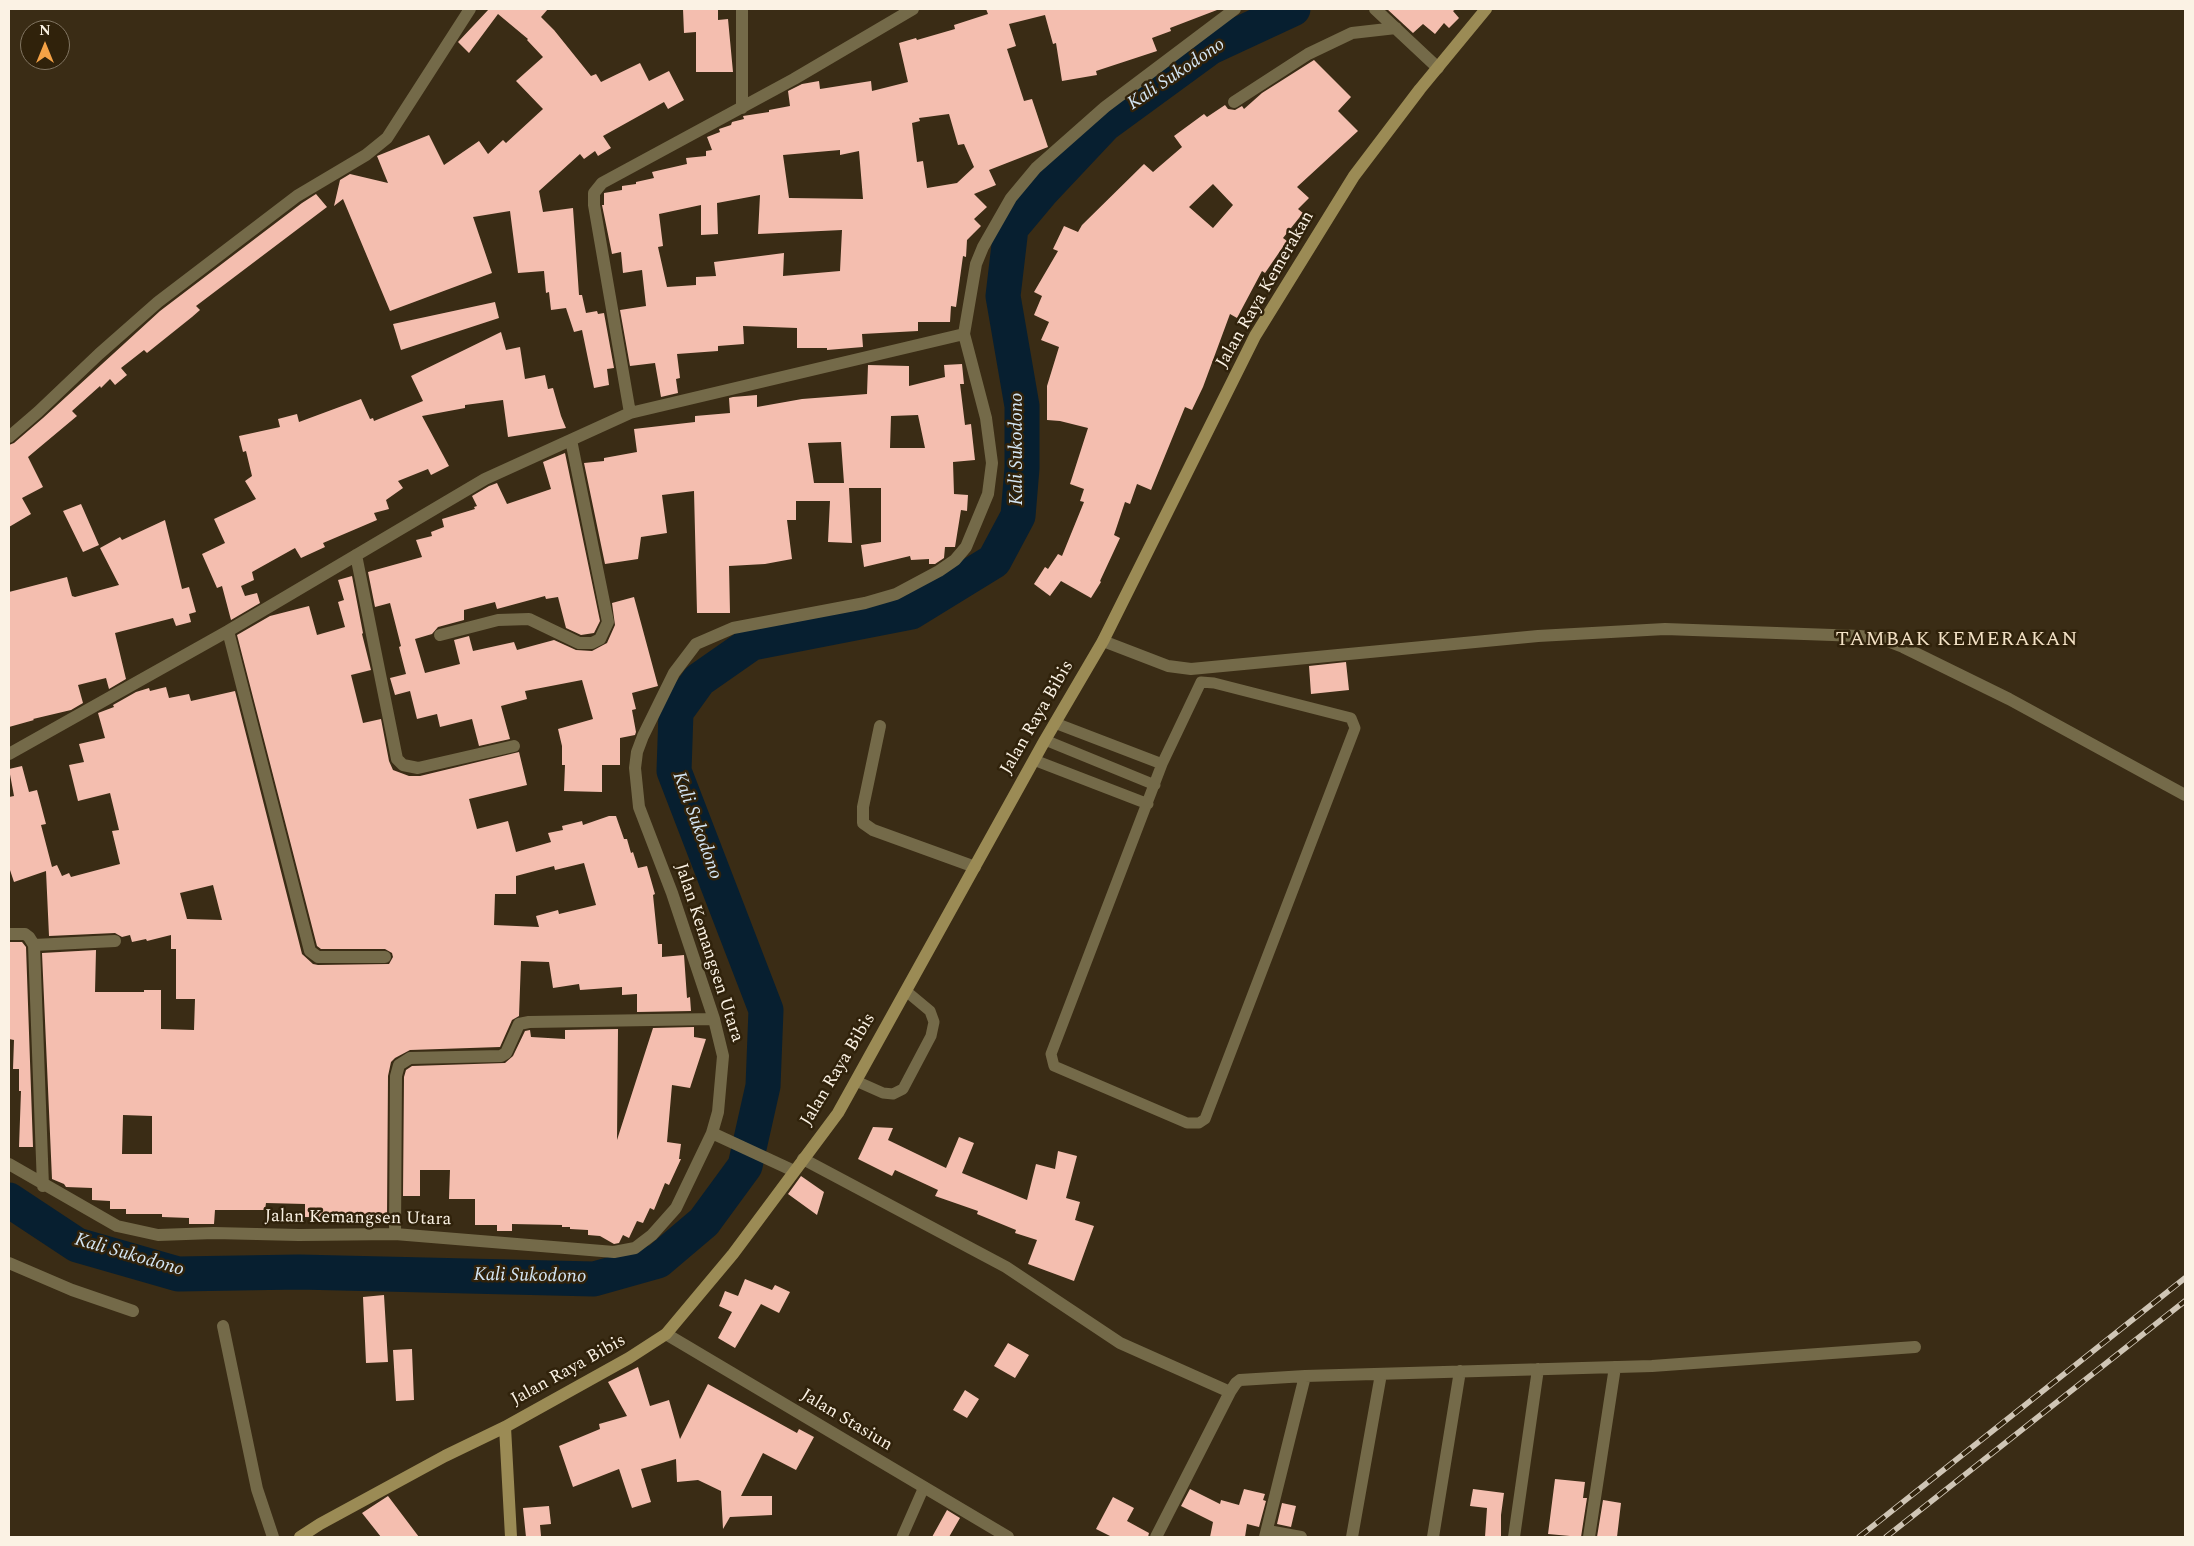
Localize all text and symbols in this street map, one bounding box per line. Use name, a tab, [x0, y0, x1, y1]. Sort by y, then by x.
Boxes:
north arrow	[20, 20, 70, 70]
text: N	[39, 20, 51, 41]
water label: Kali Sukodono	[1124, 34, 1230, 116]
street label: Jalan Raya Kemerakan	[1212, 208, 1320, 372]
water label: Kali Sukodono	[1007, 393, 1029, 505]
district label: TAMBAK KEMERAKAN	[1834, 629, 2080, 653]
street label: Jalan Raya Bibis	[997, 657, 1079, 779]
water label: Kali Sukodono	[666, 769, 726, 883]
street label: Jalan Kemangsen Utara	[669, 861, 747, 1045]
street label: Jalan Raya Bibis	[797, 1010, 881, 1130]
street label: Jalan Kemangsen Utara	[264, 1207, 452, 1231]
water label: Kali Sukodono	[72, 1229, 186, 1283]
water label: Kali Sukodono	[473, 1265, 587, 1289]
street label: Jalan Raya Bibis	[508, 1331, 630, 1411]
street label: Jalan Stasiun	[796, 1385, 896, 1457]

